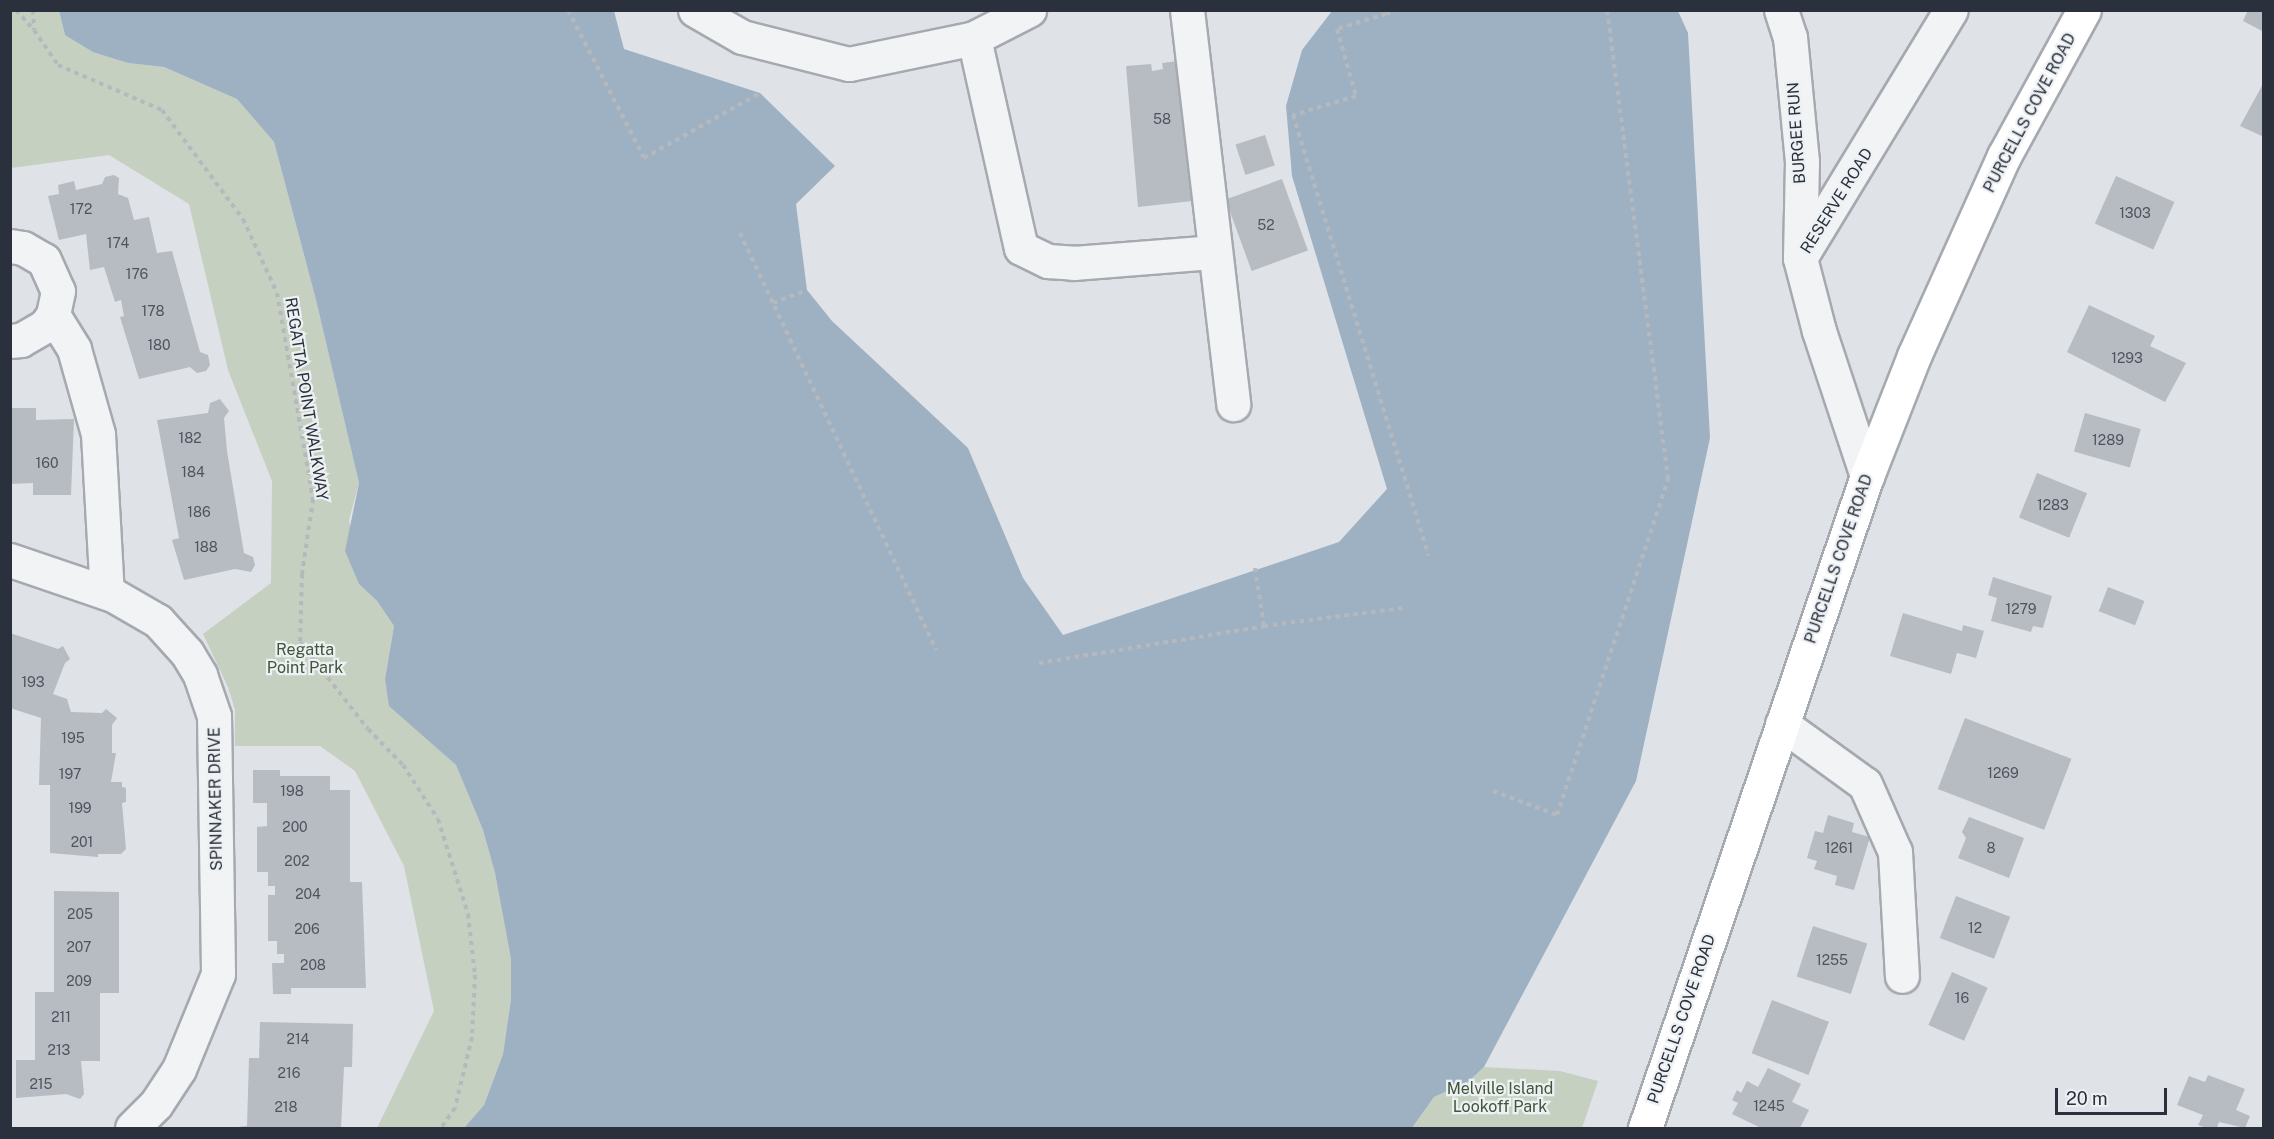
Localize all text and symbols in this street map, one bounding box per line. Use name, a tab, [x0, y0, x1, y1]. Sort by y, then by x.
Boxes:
street label: PURCELLS COVE ROAD	[1980, 30, 2080, 196]
street label: BURGEE RUN	[1784, 81, 1810, 185]
house number: 58	[1153, 111, 1171, 127]
street label: RESERVE ROAD	[1797, 145, 1877, 257]
house number: 172	[70, 201, 92, 217]
house number: 1303	[2119, 205, 2151, 221]
house number: 52	[1257, 217, 1275, 233]
house number: 174	[107, 235, 129, 251]
house number: 176	[126, 266, 148, 282]
street label: REGATTA POINT WALKWAY	[280, 296, 332, 502]
house number: 178	[142, 303, 164, 319]
house number: 180	[147, 337, 171, 353]
house number: 1293	[2111, 350, 2143, 366]
house number: 182	[178, 430, 202, 446]
house number: 1289	[2092, 432, 2124, 448]
house number: 160	[36, 455, 58, 471]
house number: 184	[181, 464, 205, 480]
street label: PURCELLS COVE ROAD	[1801, 472, 1877, 646]
house number: 1283	[2037, 497, 2069, 513]
house number: 186	[187, 504, 211, 520]
house number: 188	[194, 539, 218, 555]
house number: 1279	[2006, 601, 2036, 617]
park label: Regatta Point Park	[267, 640, 343, 678]
house number: 193	[21, 674, 45, 690]
street label: SPINNAKER DRIVE	[205, 727, 227, 871]
house number: 195	[61, 730, 85, 746]
house number: 1269	[1987, 765, 2019, 781]
house number: 197	[59, 766, 81, 782]
house number: 198	[280, 783, 304, 799]
house number: 199	[68, 800, 92, 816]
house number: 200	[282, 819, 308, 835]
house number: 201	[71, 834, 93, 850]
house number: 1261	[1825, 840, 1853, 856]
house number: 8	[1986, 840, 1996, 856]
house number: 202	[284, 853, 310, 869]
house number: 204	[295, 886, 321, 902]
house number: 205	[67, 906, 93, 922]
house number: 12	[1968, 920, 1982, 936]
house number: 206	[294, 921, 320, 937]
street label: PURCELLS COVE ROAD	[1644, 932, 1720, 1106]
house number: 207	[66, 939, 92, 955]
house number: 1255	[1816, 952, 1848, 968]
house number: 208	[300, 957, 326, 973]
house number: 209	[66, 973, 92, 989]
house number: 16	[1955, 990, 1969, 1006]
house number: 211	[51, 1009, 71, 1025]
house number: 214	[287, 1031, 309, 1047]
house number: 213	[48, 1042, 70, 1058]
house number: 216	[278, 1065, 300, 1081]
house number: 215	[29, 1076, 53, 1092]
scale bar	[2058, 1076, 2170, 1114]
park label: Melville Island Lookoff Park	[1447, 1079, 1553, 1117]
text: 20 m	[2066, 1088, 2108, 1109]
house number: 1245	[1753, 1098, 1785, 1114]
house number: 218	[274, 1099, 298, 1115]

